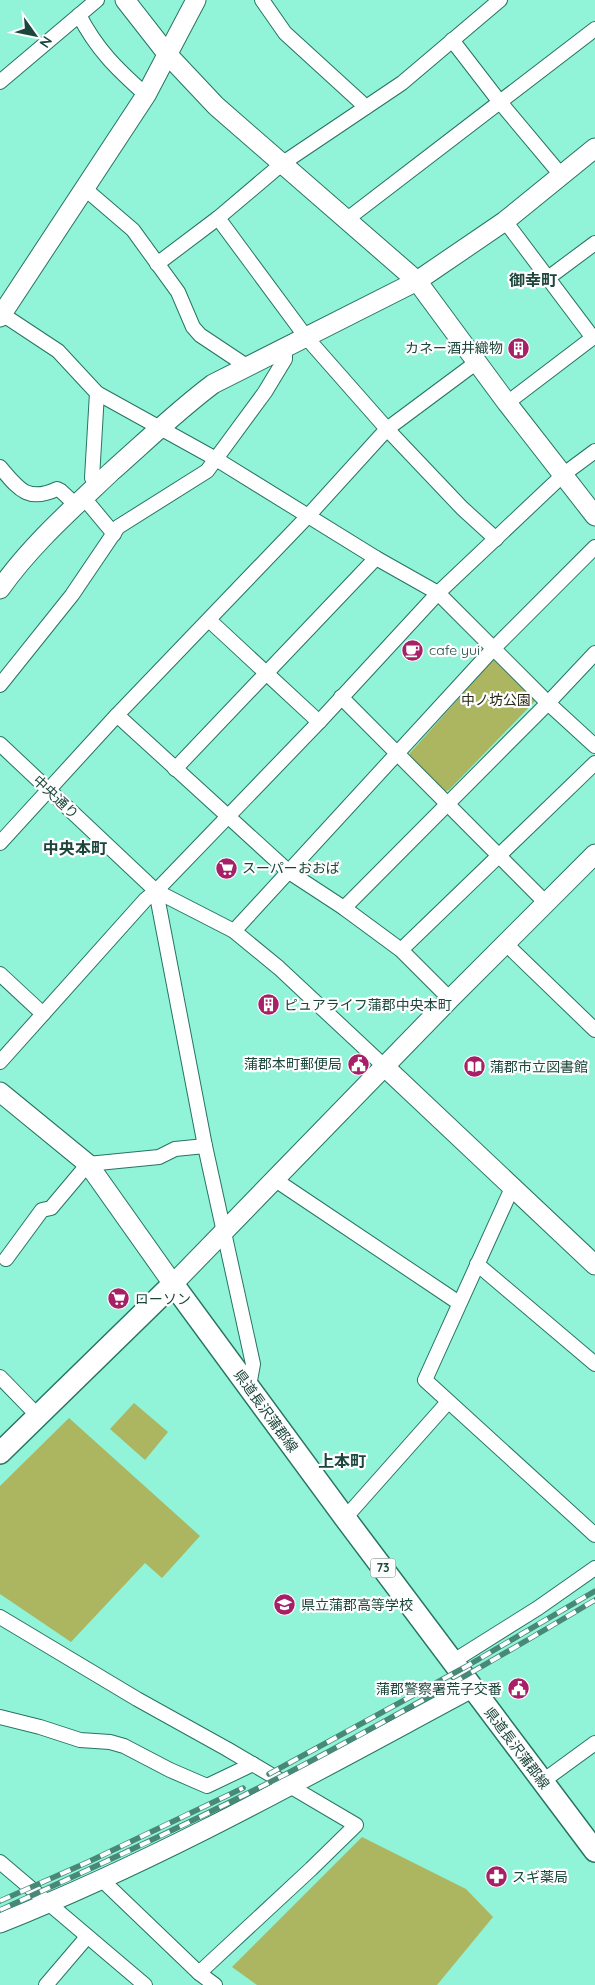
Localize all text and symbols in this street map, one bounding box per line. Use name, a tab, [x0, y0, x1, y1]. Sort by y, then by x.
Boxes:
north arrow	[10, 10, 60, 60]
text: N	[36, 33, 56, 51]
district label: 御幸町	[509, 270, 557, 290]
building icon: カネー酒井織物	[507, 336, 531, 360]
place label: カネー酒井織物	[405, 339, 503, 357]
cafe icon: cafe yui	[401, 638, 425, 662]
place label: cafe yui	[429, 641, 480, 659]
park label: 中ノ坊公園	[461, 691, 531, 709]
street label: 中央通り	[29, 771, 83, 823]
district label: 中央本町	[43, 838, 107, 858]
supermarket icon: スーパーおおば	[214, 856, 238, 880]
place label: スーパーおおば	[242, 859, 340, 877]
building icon: ピュアライフ蒲郡中央本町	[256, 993, 280, 1017]
place label: ピュアライフ蒲郡中央本町	[284, 996, 452, 1014]
public building icon: 蒲郡本町郵便局	[346, 1052, 370, 1076]
place label: 蒲郡本町郵便局	[244, 1055, 342, 1073]
library icon: 蒲郡市立図書館	[462, 1055, 486, 1079]
place label: 蒲郡市立図書館	[490, 1058, 588, 1076]
supermarket icon: ローソン	[107, 1287, 131, 1311]
place label: ローソン	[135, 1290, 191, 1308]
street label: 県道長沢蒲郡線	[230, 1366, 302, 1456]
district label: 上本町	[318, 1451, 366, 1471]
road number: 73	[370, 1559, 396, 1578]
school or university icon: 県立蒲郡高等学校	[273, 1593, 297, 1617]
place label: 県立蒲郡高等学校	[301, 1596, 413, 1614]
public building icon: 蒲郡警察署荒子交番	[506, 1677, 530, 1701]
place label: 蒲郡警察署荒子交番	[376, 1680, 502, 1698]
street label: 県道長沢蒲郡線	[480, 1703, 554, 1793]
pharmacy icon: スギ薬局	[484, 1865, 508, 1889]
place label: スギ薬局	[512, 1868, 568, 1886]

